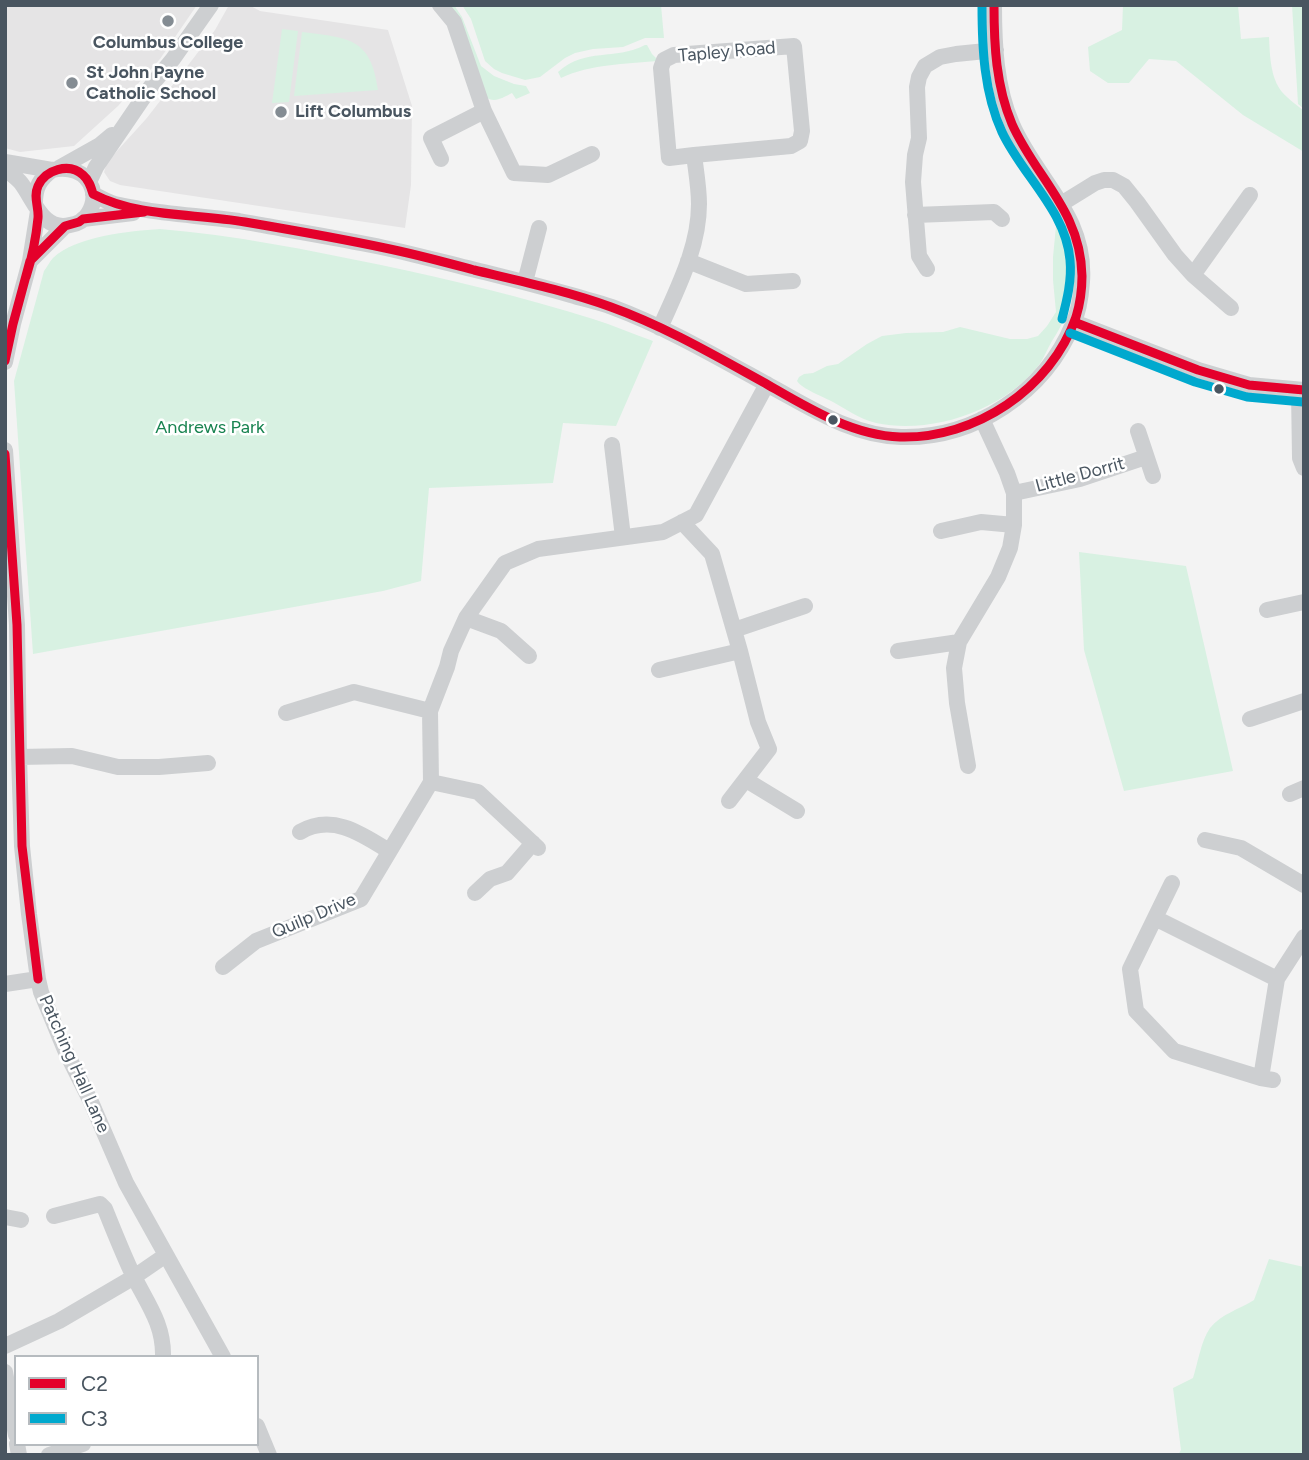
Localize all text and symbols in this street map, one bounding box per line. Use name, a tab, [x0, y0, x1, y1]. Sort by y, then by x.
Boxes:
marker: Columbus College	[160, 13, 176, 29]
place label: Columbus College	[93, 32, 243, 54]
street label: Tapley Road	[677, 37, 777, 67]
place label: St John Payne Catholic School	[86, 62, 216, 104]
marker: St John Payne Catholic School	[64, 75, 80, 91]
place label: Lift Columbus	[295, 101, 411, 123]
marker: Lift Columbus	[273, 104, 289, 120]
unlabelled marker	[1212, 382, 1226, 396]
unlabelled marker	[826, 413, 840, 427]
park label: Andrews Park	[155, 417, 265, 439]
street label: Little Dorrit	[1033, 453, 1127, 497]
street label: Quilp Drive	[269, 889, 359, 943]
street label: Patching Hall Lane	[34, 992, 114, 1136]
legend	[14, 1355, 259, 1446]
text: C2	[81, 1371, 108, 1396]
text: C3	[81, 1406, 108, 1431]

